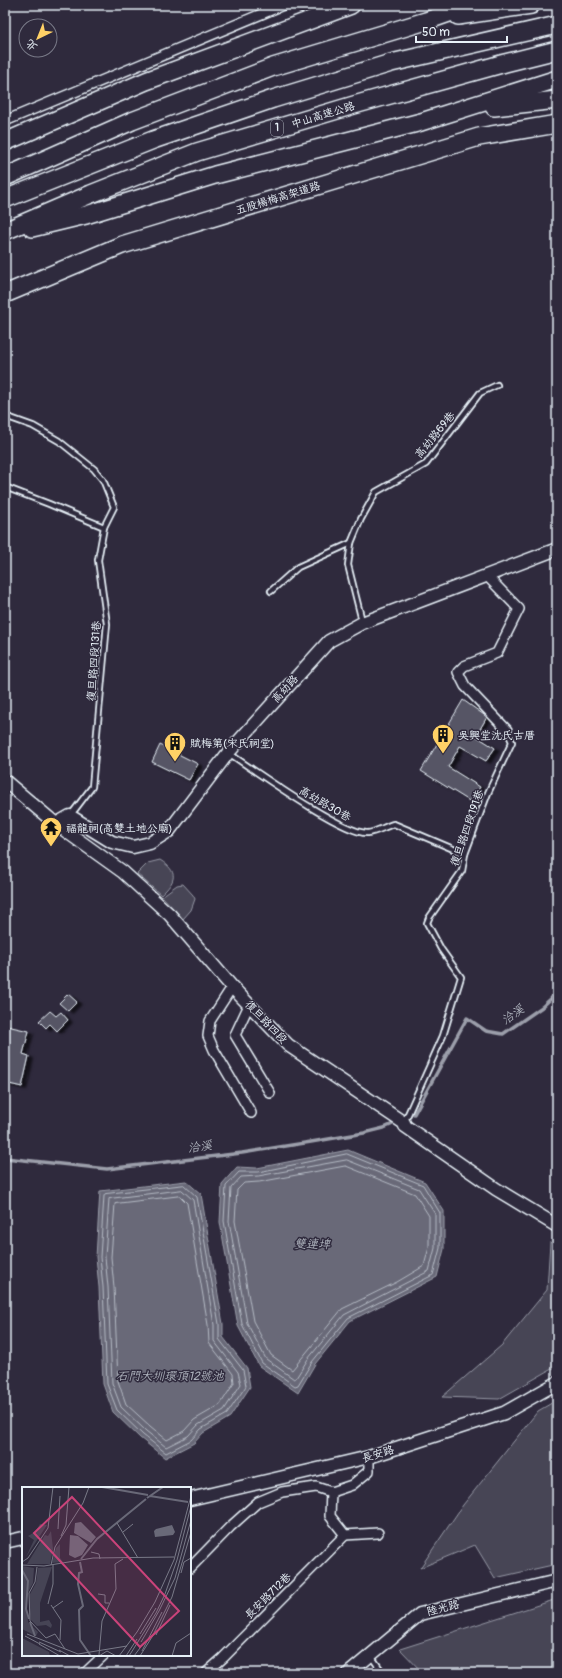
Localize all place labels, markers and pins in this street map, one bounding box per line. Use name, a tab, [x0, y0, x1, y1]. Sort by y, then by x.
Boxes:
building icon: 吳興堂沈氏古厝	[430, 722, 456, 755]
place label: 吳興堂沈氏古厝	[458, 729, 535, 742]
building icon: 賦梅第(宋氏祠堂)	[162, 730, 188, 763]
place label: 賦梅第(宋氏祠堂)	[190, 737, 274, 750]
temple icon: 福龍祠(高雙土地公廟)	[38, 815, 64, 848]
place label: 福龍祠(高雙土地公廟)	[66, 822, 172, 835]

